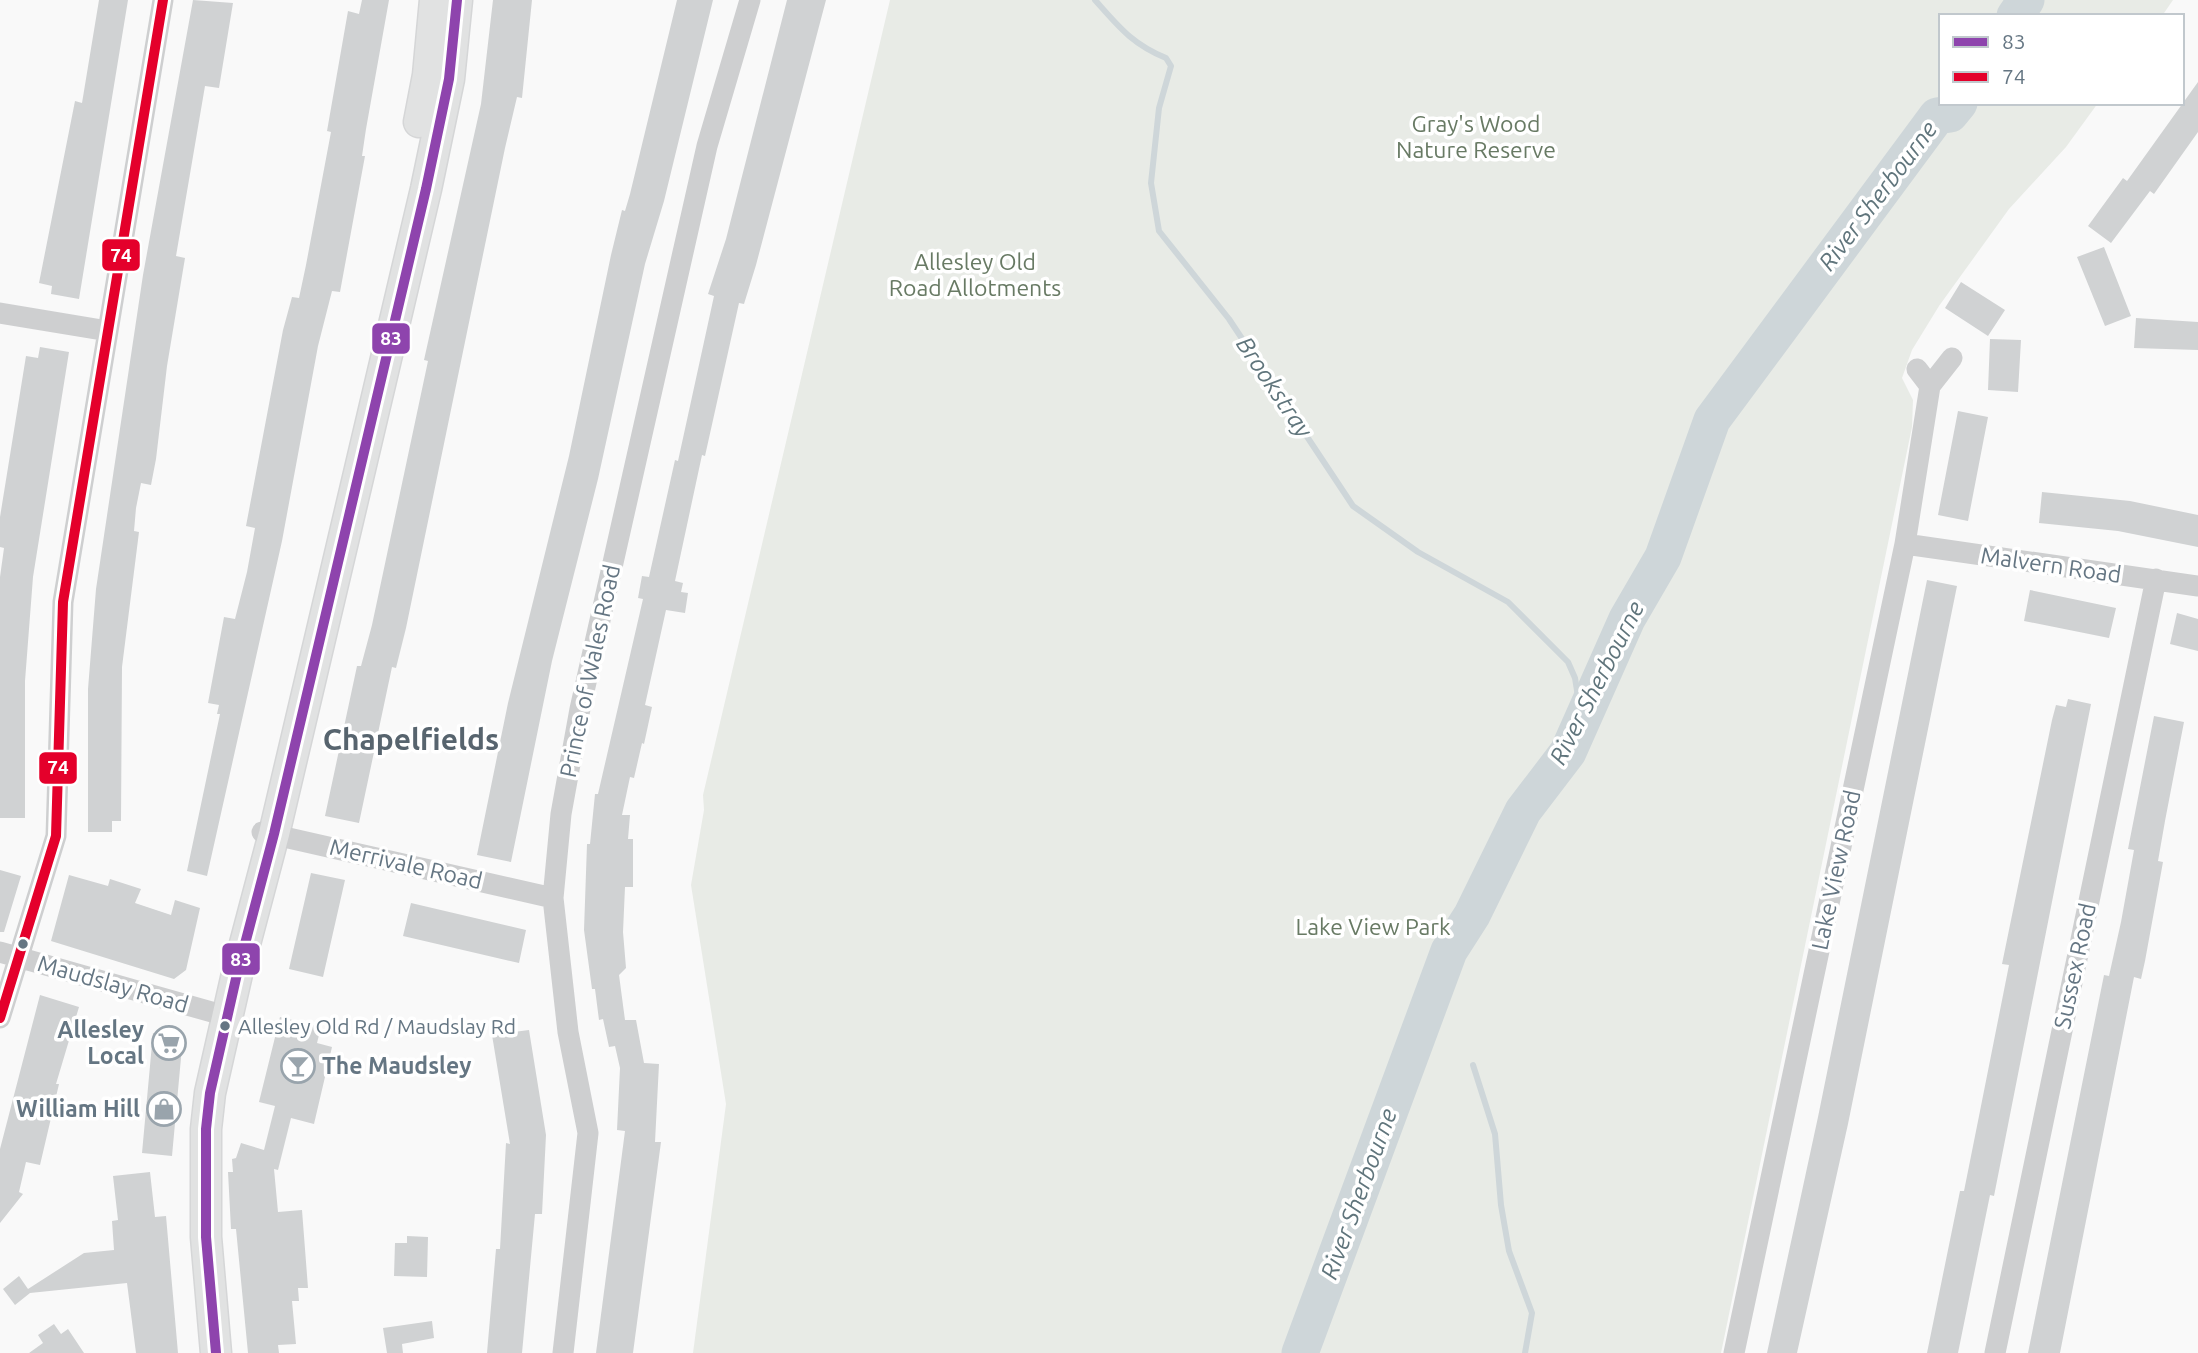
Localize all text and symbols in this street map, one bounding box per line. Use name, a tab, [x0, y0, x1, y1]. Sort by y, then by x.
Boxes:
legend	[1939, 14, 2184, 105]
text: 83	[2002, 29, 2026, 53]
text: 74	[2002, 64, 2026, 88]
park label: Gray's Wood Nature Reserve	[1396, 111, 1556, 162]
water label: River Sherbourne	[1813, 116, 1942, 275]
line badge: 74	[101, 238, 141, 272]
text: 74	[110, 244, 132, 266]
park label: Allesley Old Road Allotments	[889, 249, 1061, 300]
line badge: 83	[371, 322, 411, 355]
text: 83	[380, 327, 402, 349]
water label: Brookstray	[1231, 331, 1318, 443]
street label: Malvern Road	[1979, 542, 2123, 587]
street label: Prince of Wales Road	[555, 562, 624, 780]
water label: River Sherbourne	[1544, 597, 1649, 769]
district label: Chapelfields	[323, 722, 499, 756]
line badge: 74	[38, 751, 78, 785]
text: 74	[47, 756, 69, 778]
street label: Lake View Road	[1806, 788, 1865, 952]
street label: Merrivale Road	[327, 834, 485, 893]
street label: Sussex Road	[2049, 901, 2100, 1031]
park label: Lake View Park	[1295, 914, 1451, 939]
unlabelled marker	[16, 937, 30, 951]
line badge: 83	[221, 942, 261, 976]
text: 83	[230, 948, 252, 970]
street label: Maudslay Road	[35, 950, 191, 1017]
place label: Allesley Old Rd / Maudslay Rd	[238, 1014, 516, 1038]
place label: Allesley Local	[57, 1017, 144, 1068]
marker: Allesley Old Rd / Maudslay Rd	[218, 1019, 232, 1033]
supermarket icon: Allesley Local	[150, 1024, 188, 1062]
bar icon: The Maudsley	[279, 1047, 317, 1085]
place label: The Maudsley	[322, 1053, 471, 1078]
shop icon: William Hill	[145, 1090, 183, 1128]
place label: William Hill	[16, 1096, 140, 1121]
water label: River Sherbourne	[1315, 1105, 1402, 1283]

